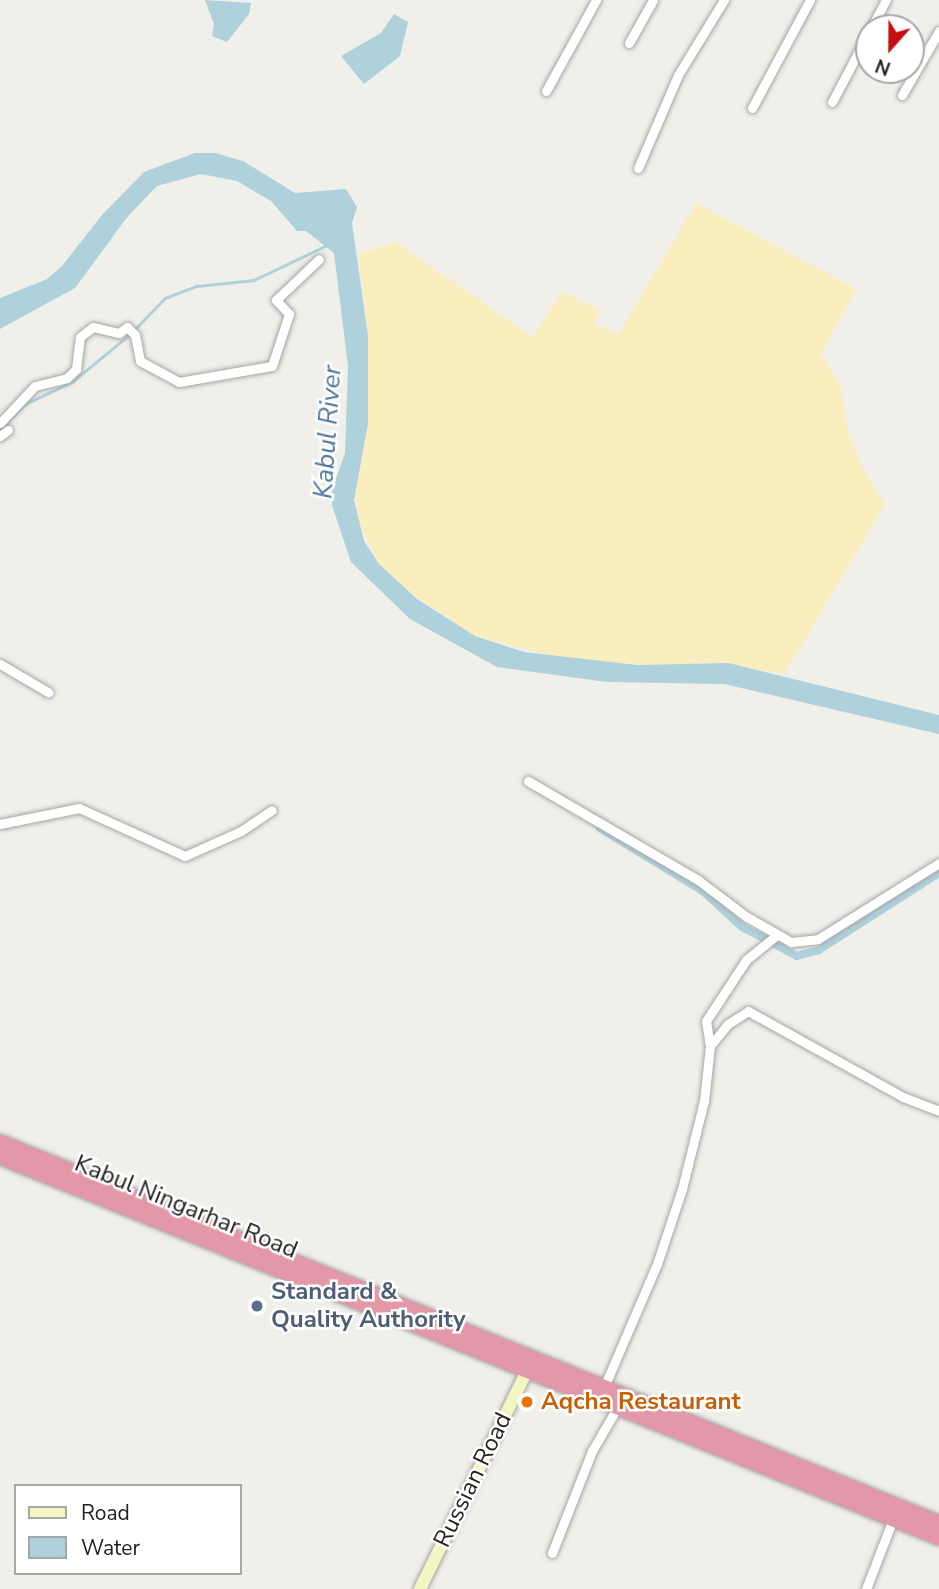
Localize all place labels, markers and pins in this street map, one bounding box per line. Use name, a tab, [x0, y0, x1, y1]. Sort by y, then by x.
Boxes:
place label: Standard & Quality Authority	[271, 1278, 466, 1334]
marker: Standard & Quality Authority	[249, 1298, 265, 1314]
place label: Aqcha Restaurant	[541, 1388, 741, 1416]
marker: Aqcha Restaurant	[519, 1394, 535, 1410]

